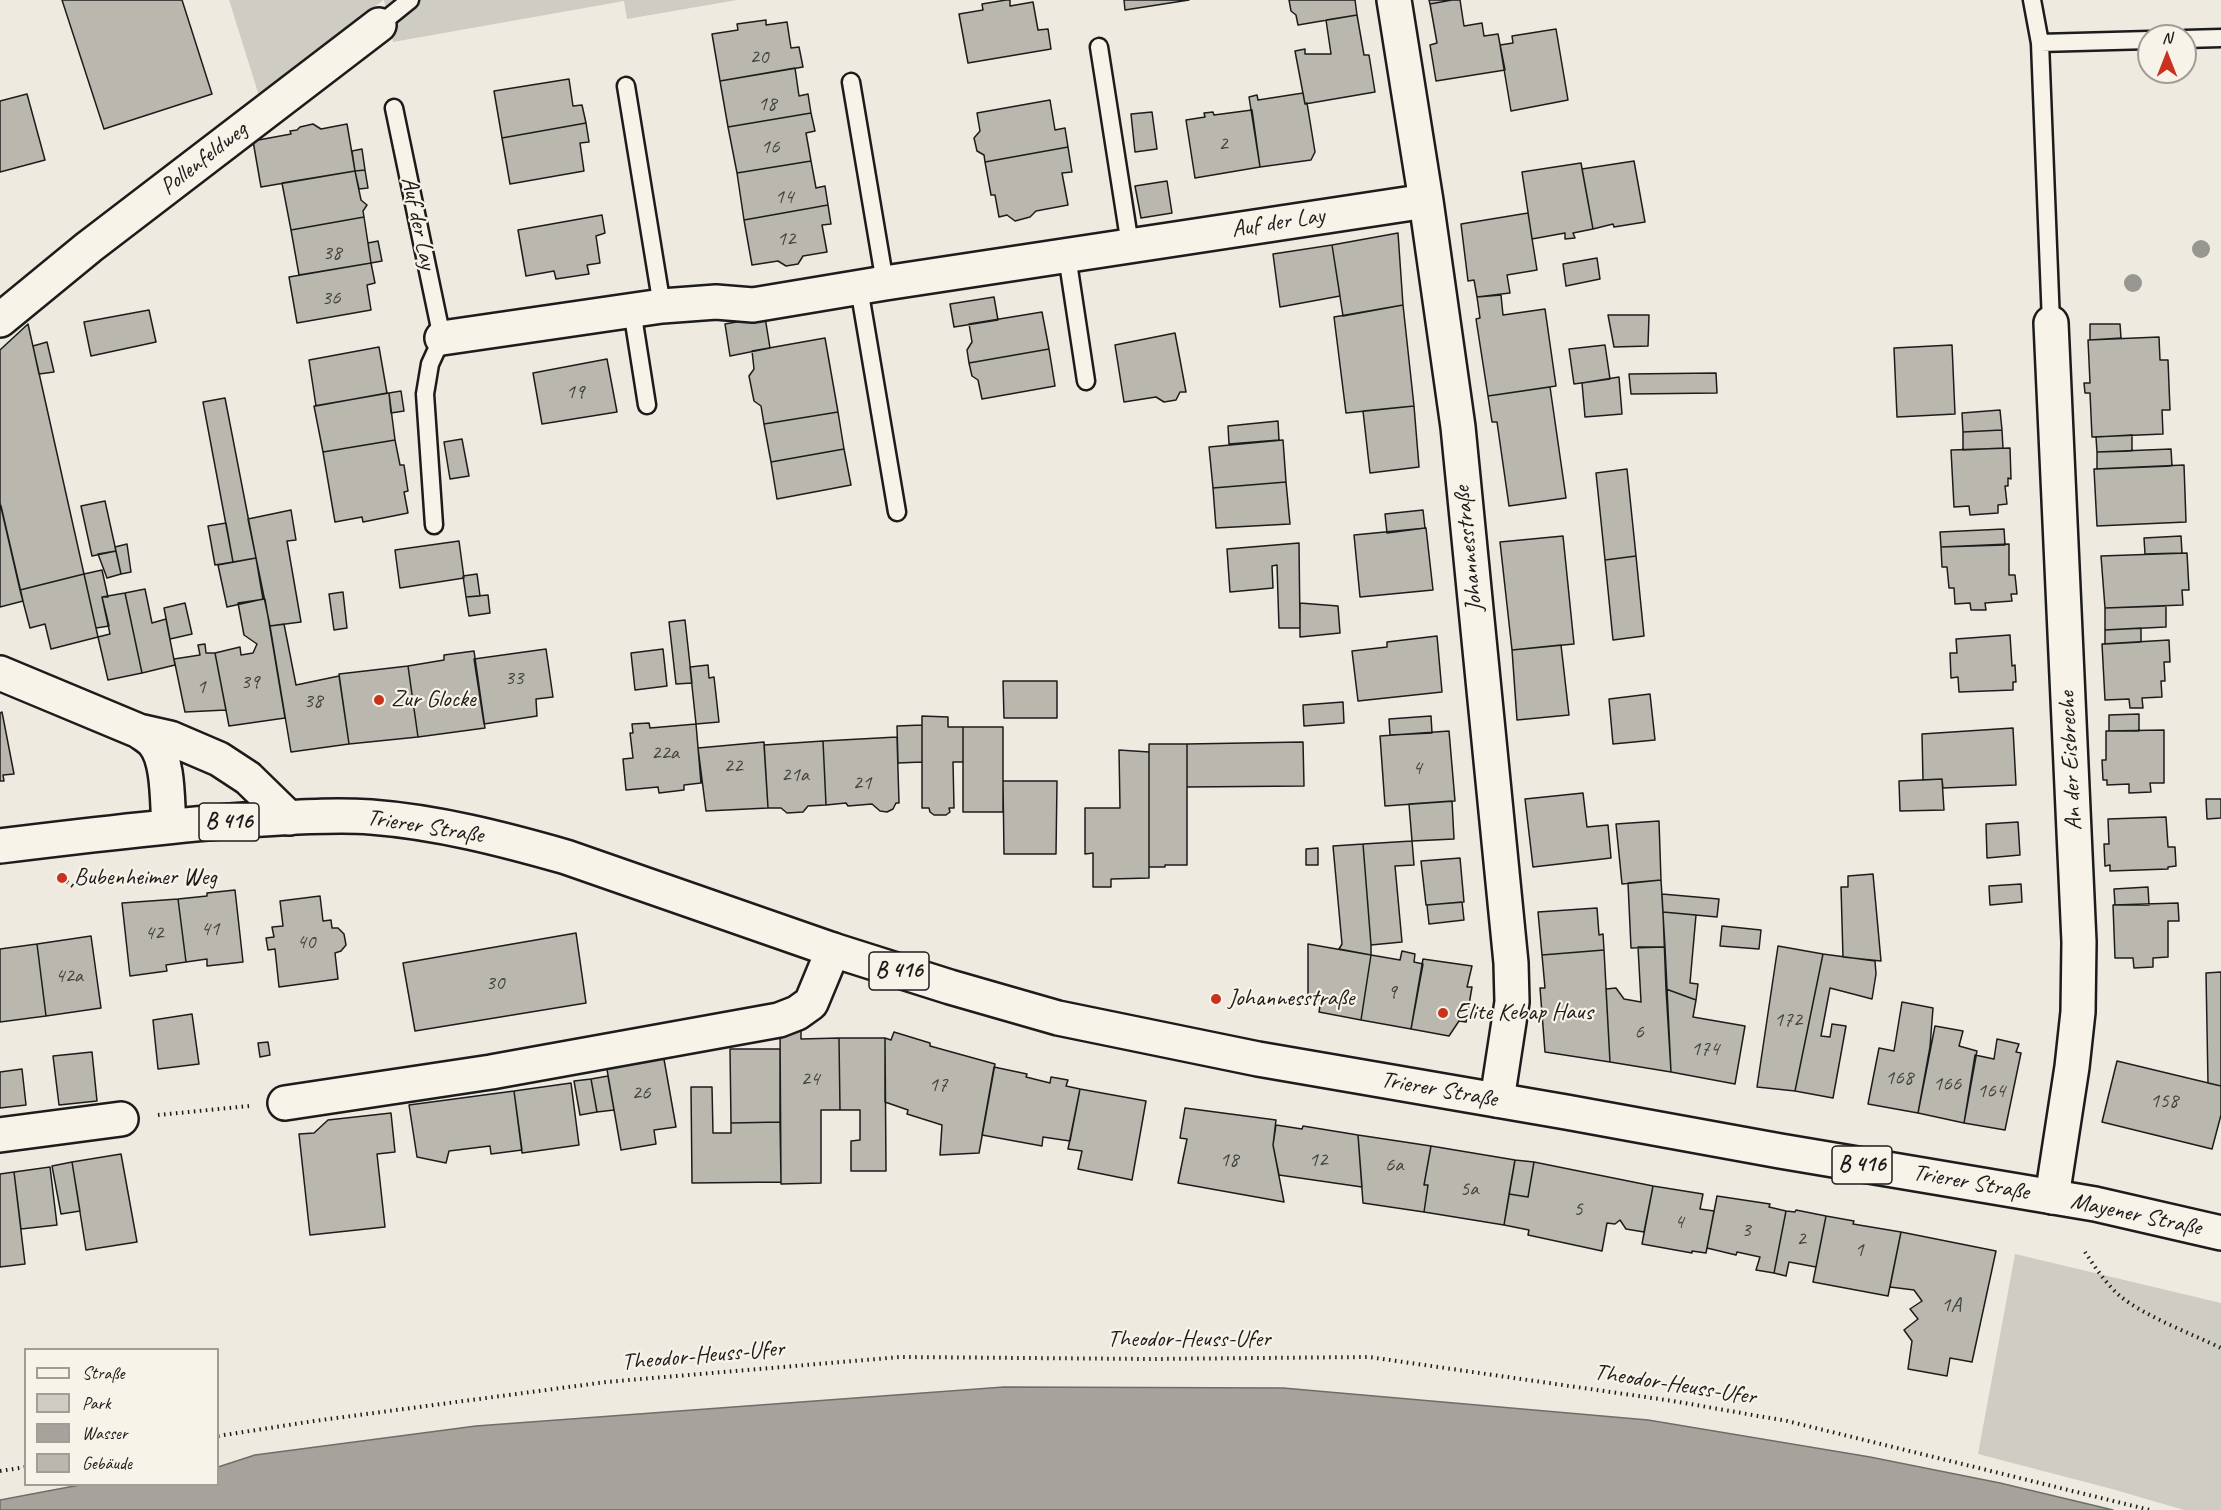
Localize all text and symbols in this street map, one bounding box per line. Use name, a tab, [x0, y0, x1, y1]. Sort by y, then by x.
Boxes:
north arrow	[2137, 24, 2197, 84]
text: N	[2162, 28, 2172, 48]
house number: 20	[750, 44, 768, 70]
house number: 18	[758, 91, 776, 117]
street label: Pollenfeldweg	[155, 116, 253, 202]
house number: 2	[1218, 131, 1228, 157]
house number: 16	[761, 134, 779, 160]
street label: Auf der Lay	[394, 174, 442, 272]
house number: 14	[775, 184, 793, 210]
street label: Auf der Lay	[1229, 201, 1327, 245]
house number: 12	[777, 226, 795, 252]
house number: 38	[323, 240, 341, 266]
house number: 36	[322, 285, 340, 311]
house number: 19	[566, 379, 584, 405]
street label: Johannesstraße	[1448, 485, 1490, 613]
house number: 33	[505, 665, 523, 691]
house number: 39	[241, 669, 259, 695]
house number: 1	[196, 674, 206, 700]
place label: Zur Glocke	[391, 686, 476, 714]
house number: 38	[304, 688, 322, 714]
street label: An der Eisbreche	[2053, 691, 2089, 831]
marker: Zur Glocke	[372, 693, 386, 707]
house number: 22a	[651, 740, 679, 766]
house number: 22	[724, 753, 742, 779]
house number: 4	[1412, 755, 1422, 781]
house number: 21a	[781, 762, 809, 788]
house number: 21	[853, 770, 871, 796]
road number: B 416	[199, 803, 259, 841]
street label: Trierer Straße	[365, 804, 485, 850]
place label: Bubenheimer Weg	[74, 864, 217, 892]
marker: Bubenheimer Weg	[55, 871, 69, 885]
house number: 41	[201, 916, 219, 942]
house number: 42	[145, 920, 163, 946]
house number: 40	[297, 929, 315, 955]
road number: B 416	[869, 952, 929, 990]
house number: 42a	[55, 963, 83, 989]
house number: 30	[486, 970, 504, 996]
house number: 9	[1387, 979, 1397, 1005]
place label: Johannesstraße	[1228, 985, 1354, 1013]
marker: Johannesstraße	[1209, 992, 1223, 1006]
place label: Elite Kebap Haus	[1455, 999, 1593, 1027]
marker: Elite Kebap Haus	[1436, 1006, 1450, 1020]
house number: 172	[1774, 1007, 1802, 1033]
house number: 6	[1634, 1019, 1644, 1045]
house number: 174	[1691, 1036, 1719, 1062]
house number: 168	[1885, 1065, 1913, 1091]
house number: 24	[801, 1066, 819, 1092]
street label: Trierer Straße	[1379, 1066, 1499, 1114]
house number: 166	[1933, 1071, 1961, 1097]
house number: 17	[929, 1072, 947, 1098]
house number: 164	[1977, 1078, 2005, 1104]
house number: 26	[632, 1080, 650, 1106]
house number: 158	[2150, 1088, 2178, 1114]
road number: B 416	[1832, 1146, 1892, 1184]
house number: 18	[1220, 1147, 1238, 1173]
house number: 12	[1309, 1147, 1327, 1173]
house number: 6a	[1385, 1152, 1403, 1178]
street label: Trierer Straße	[1911, 1159, 2031, 1207]
house number: 5a	[1460, 1176, 1478, 1202]
street label: Mayener Straße	[2068, 1187, 2204, 1243]
house number: 5	[1573, 1196, 1583, 1222]
house number: 4	[1674, 1209, 1684, 1235]
house number: 3	[1741, 1217, 1751, 1243]
house number: 2	[1796, 1226, 1806, 1252]
house number: 1	[1854, 1237, 1864, 1263]
house number: 1A	[1941, 1292, 1961, 1318]
street label: Theodor-Heuss-Ufer	[1107, 1326, 1271, 1354]
street label: Theodor-Heuss-Ufer	[620, 1335, 786, 1377]
legend	[24, 1348, 219, 1486]
street label: Theodor-Heuss-Ufer	[1592, 1358, 1758, 1412]
text: Straße	[82, 1362, 124, 1384]
text: Park	[82, 1392, 111, 1414]
text: Wasser	[82, 1422, 127, 1444]
text: Gebäude	[82, 1452, 132, 1474]

